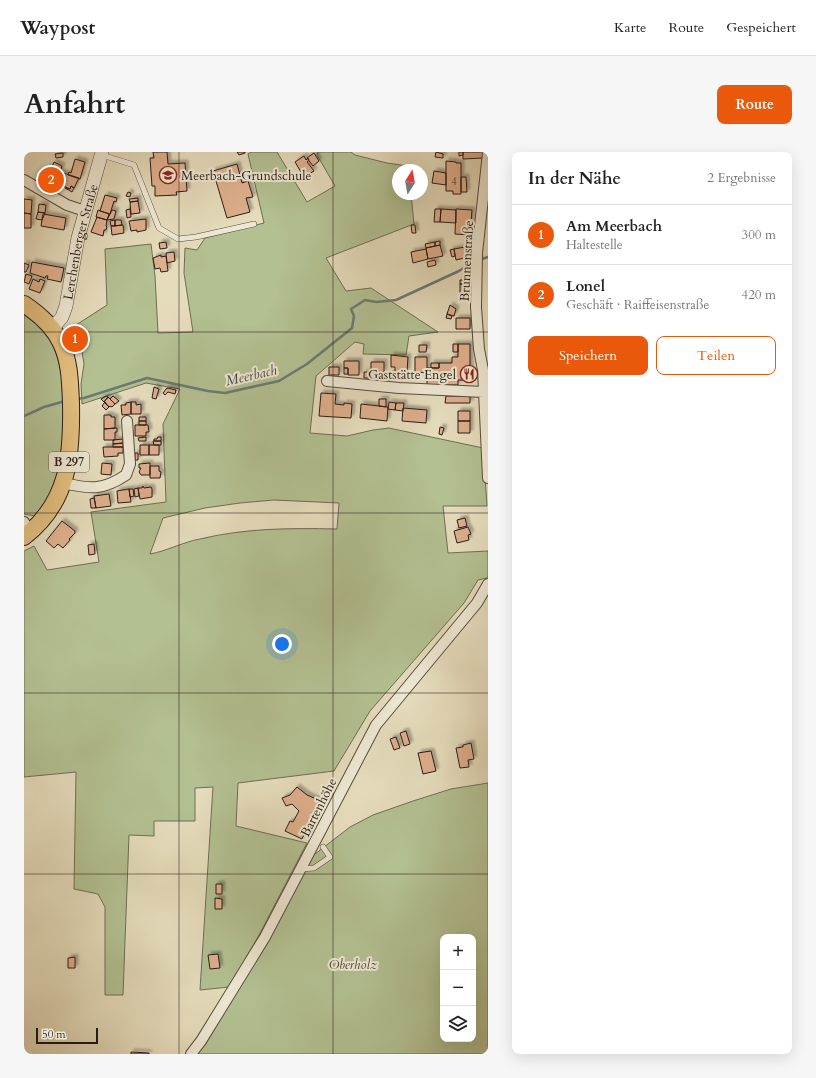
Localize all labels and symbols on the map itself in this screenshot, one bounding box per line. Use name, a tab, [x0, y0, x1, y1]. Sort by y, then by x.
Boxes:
north arrow	[392, 164, 428, 200]
pin: 2	[38, 165, 64, 195]
school or university icon: Meerbach-Grundschule	[158, 165, 178, 185]
place label: Meerbach-Grundschule	[181, 167, 312, 185]
house number: 4	[451, 174, 457, 189]
street label: Lerchenberger Straße	[59, 182, 103, 301]
street label: Brunnenstraße	[456, 220, 478, 302]
pin: 1	[62, 324, 88, 354]
water label: Meerbach	[224, 360, 279, 391]
restaurant icon: Gaststätte Engel	[459, 364, 479, 384]
place label: Gaststätte Engel	[368, 366, 457, 384]
road number: B 297	[49, 452, 89, 472]
your location	[272, 634, 292, 654]
street label: Bartenhöhe	[296, 775, 341, 840]
park label: Oberholz	[329, 956, 378, 974]
scale bar	[36, 1026, 98, 1045]

